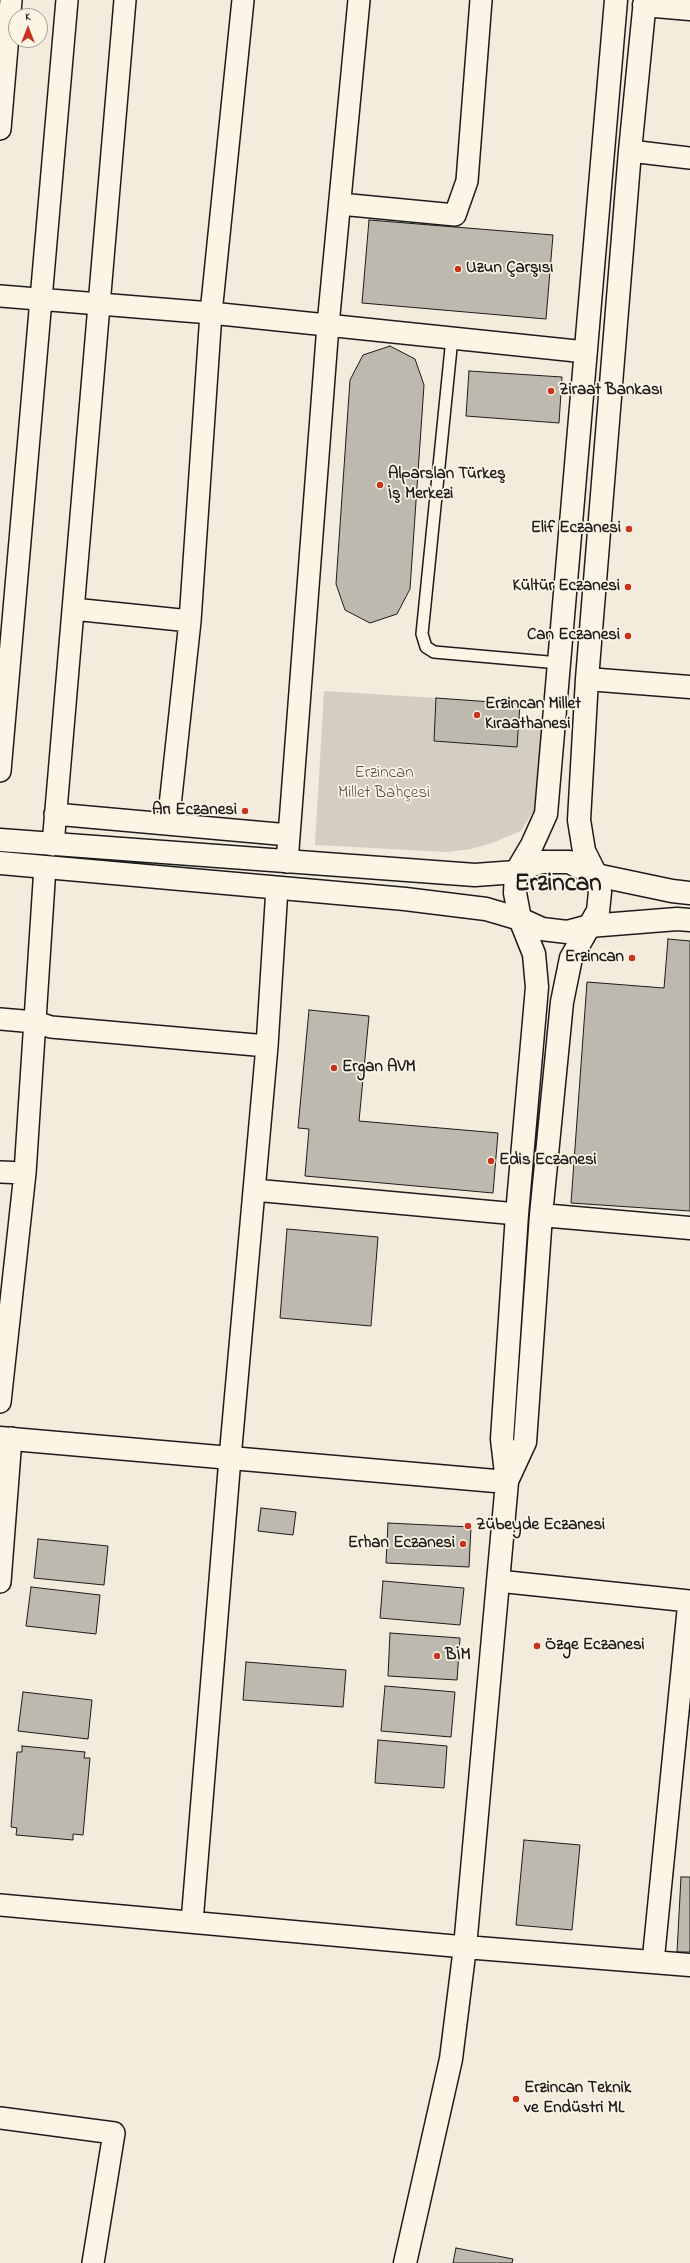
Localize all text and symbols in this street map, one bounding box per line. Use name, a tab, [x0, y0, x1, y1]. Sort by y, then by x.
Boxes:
north arrow	[8, 8, 48, 48]
text: K	[25, 9, 31, 25]
place label: Uzun Çarşısı	[466, 259, 553, 279]
marker: Uzun Çarşısı	[453, 264, 463, 274]
place label: Ziraat Bankası	[559, 381, 663, 401]
marker: Ziraat Bankası	[546, 386, 556, 396]
place label: Alparslan Türkeş İş Merkezi	[388, 465, 506, 505]
marker: Alparslan Türkeş İş Merkezi	[375, 480, 385, 490]
place label: Elif Eczanesi	[531, 519, 621, 539]
marker: Elif Eczanesi	[624, 524, 634, 534]
place label: Kültür Eczanesi	[512, 577, 620, 597]
marker: Kültür Eczanesi	[623, 582, 633, 592]
place label: Can Eczanesi	[527, 626, 620, 646]
marker: Can Eczanesi	[623, 631, 633, 641]
place label: Erzincan Millet Kıraathanesi	[485, 695, 581, 735]
marker: Erzincan Millet Kıraathanesi	[472, 710, 482, 720]
park label: Erzincan Millet Bahçesi	[338, 764, 430, 804]
place label: Arı Eczanesi	[152, 801, 237, 821]
marker: Arı Eczanesi	[240, 806, 250, 816]
district label: Erzincan	[514, 871, 602, 901]
place label: Erzincan	[565, 948, 624, 968]
marker: Erzincan	[627, 953, 637, 963]
place label: Ergan AVM	[342, 1058, 416, 1078]
marker: Ergan AVM	[329, 1063, 339, 1073]
place label: Edis Eczanesi	[499, 1151, 597, 1171]
marker: Edis Eczanesi	[486, 1156, 496, 1166]
place label: Zübeyde Eczanesi	[476, 1516, 605, 1536]
marker: Zübeyde Eczanesi	[463, 1521, 473, 1531]
place label: Erhan Eczanesi	[348, 1534, 455, 1554]
marker: Erhan Eczanesi	[458, 1539, 468, 1549]
place label: Özge Eczanesi	[545, 1636, 645, 1656]
marker: Özge Eczanesi	[532, 1641, 542, 1651]
place label: BİM	[445, 1646, 471, 1666]
marker: BİM	[432, 1651, 442, 1661]
place label: Erzincan Teknik ve Endüstri ML	[524, 2079, 631, 2119]
marker: Erzincan Teknik ve Endüstri ML	[511, 2094, 521, 2104]

